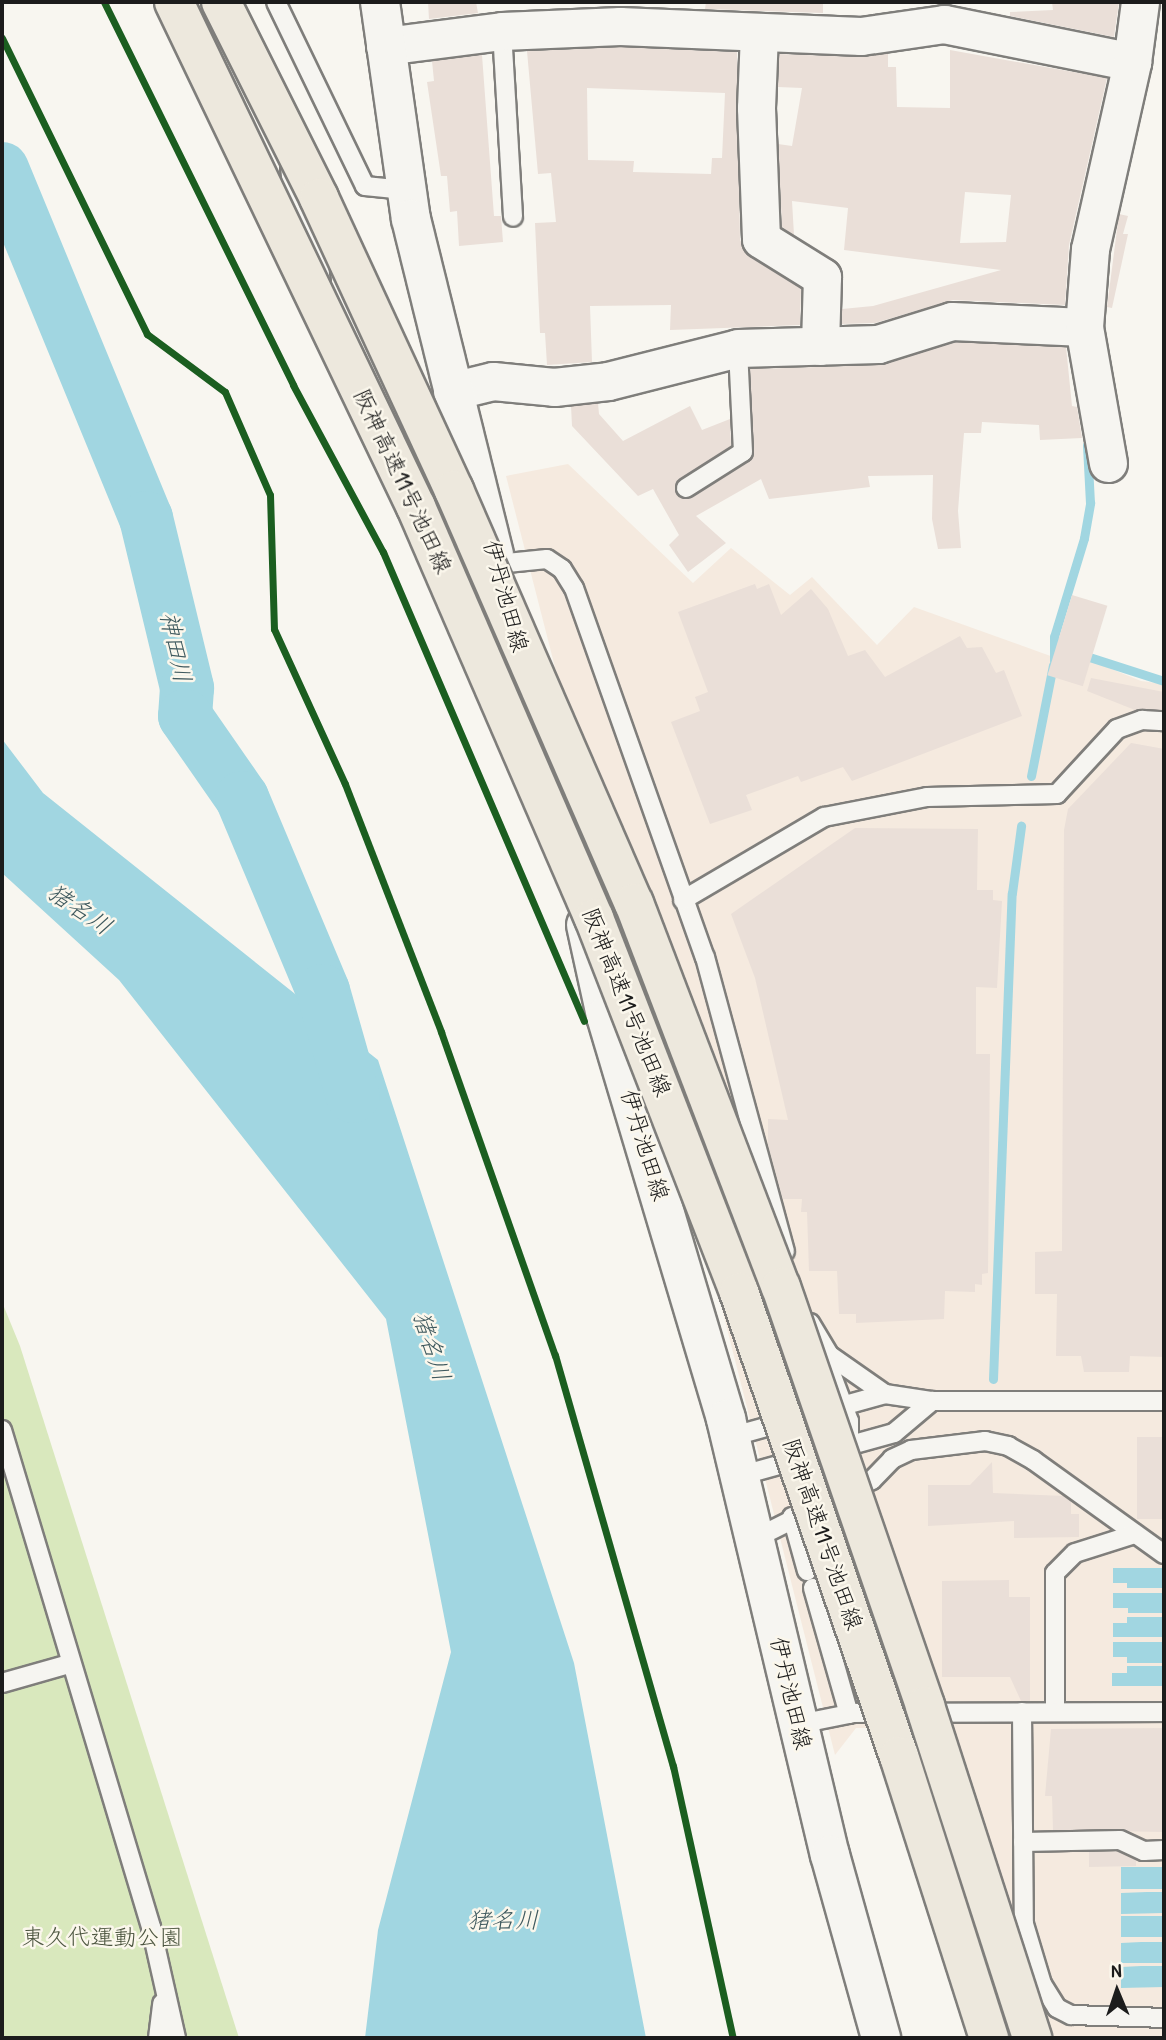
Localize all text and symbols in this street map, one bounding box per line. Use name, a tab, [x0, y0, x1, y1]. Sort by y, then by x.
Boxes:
street label: 阪神高速11号池田線	[348, 384, 458, 578]
street label: 伊丹池田線	[478, 537, 534, 655]
water label: 神田川	[154, 609, 198, 685]
water label: 猪名川	[42, 877, 118, 941]
street label: 阪神高速11号池田線	[577, 904, 677, 1100]
street label: 伊丹池田線	[615, 1086, 675, 1204]
water label: 猪名川	[407, 1307, 457, 1385]
street label: 阪神高速11号池田線	[777, 1435, 869, 1633]
street label: 伊丹池田線	[765, 1634, 817, 1752]
water label: 猪名川	[467, 1906, 539, 1934]
park label: 東久代運動公園	[22, 1923, 182, 1951]
north arrow	[1082, 1956, 1152, 2026]
text: N	[1111, 1957, 1122, 1983]

